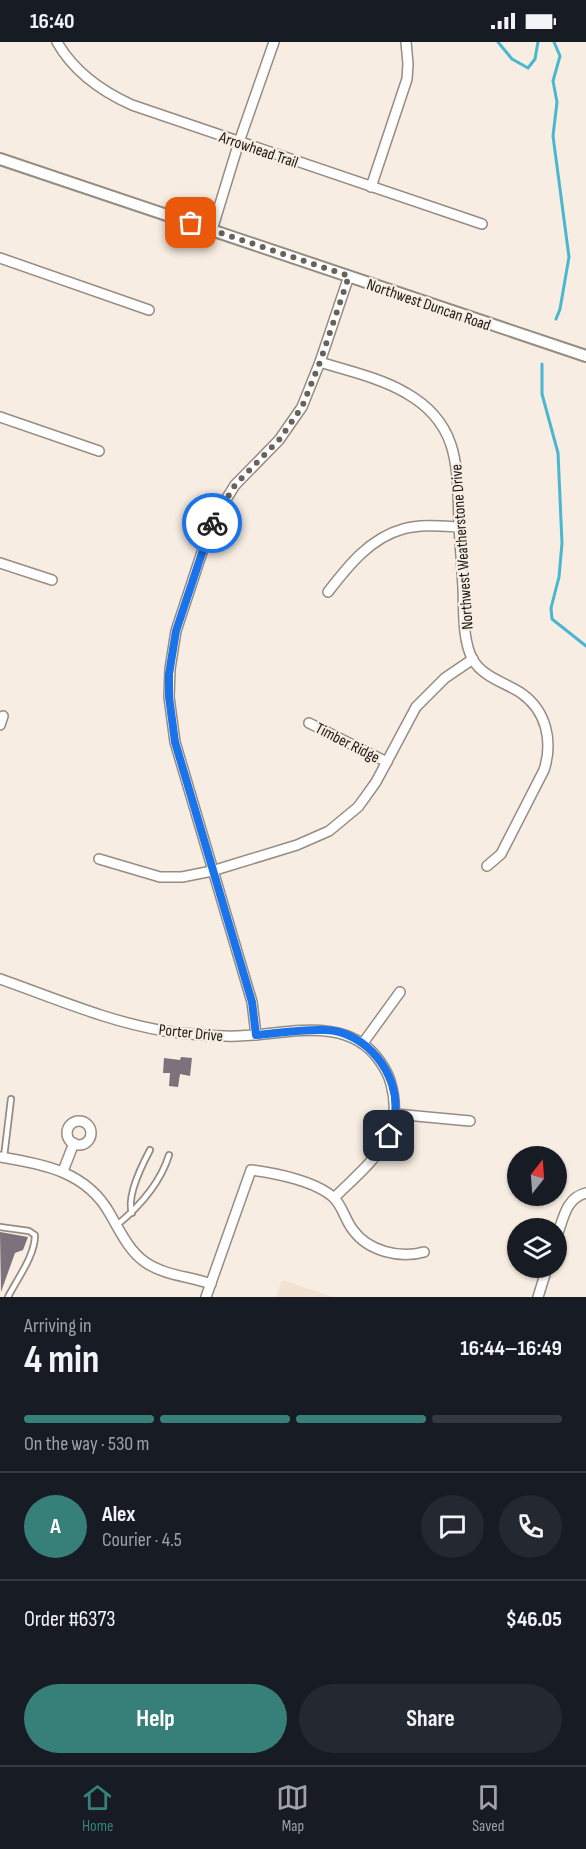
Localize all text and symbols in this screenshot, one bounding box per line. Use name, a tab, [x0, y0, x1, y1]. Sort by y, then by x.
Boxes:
text: 16:40	[30, 8, 75, 35]
street label: Arrowhead Trail	[216, 128, 300, 173]
pin	[165, 197, 216, 248]
icon: bag	[174, 206, 207, 239]
street label: Northwest Duncan Road	[364, 275, 493, 336]
street label: Northwest Weatherstone Drive	[447, 463, 478, 630]
courier	[182, 493, 242, 553]
icon: bike	[196, 507, 229, 540]
street label: Timber Ridge	[312, 719, 383, 768]
street label: Porter Drive	[158, 1021, 224, 1046]
pin	[363, 1110, 414, 1161]
icon: home	[372, 1119, 405, 1152]
north arrow	[507, 1146, 567, 1206]
map controls	[507, 1146, 567, 1278]
button: layers	[507, 1218, 567, 1278]
text: Arriving in	[24, 1314, 92, 1338]
text: 16:44–16:49	[460, 1335, 562, 1362]
text: 4 min	[24, 1337, 99, 1384]
text: On the way · 530 m	[24, 1432, 149, 1456]
button: chat	[421, 1495, 484, 1558]
button: phone	[499, 1495, 562, 1558]
text: Alex	[102, 1501, 135, 1528]
text: A	[50, 1513, 61, 1540]
text: Courier · 4.5	[102, 1528, 182, 1552]
text: Order #6373	[24, 1606, 116, 1633]
text: $46.05	[506, 1606, 562, 1633]
button: Help	[24, 1684, 287, 1753]
button: Share	[299, 1684, 562, 1753]
tab: Home	[81, 1781, 114, 1836]
tab: Map	[276, 1781, 309, 1836]
tab: Saved	[472, 1781, 505, 1836]

